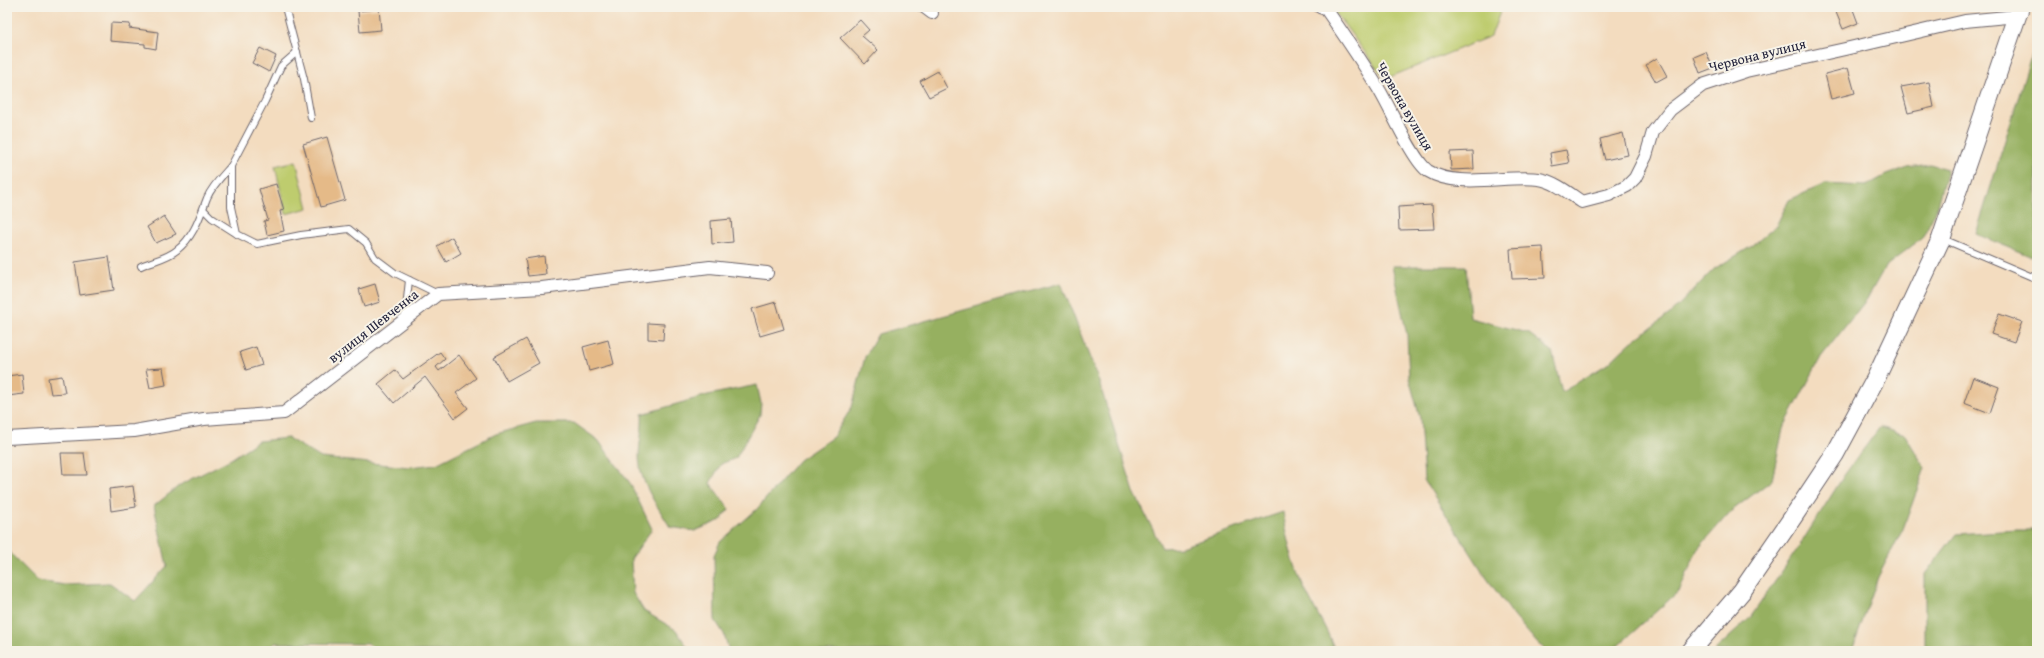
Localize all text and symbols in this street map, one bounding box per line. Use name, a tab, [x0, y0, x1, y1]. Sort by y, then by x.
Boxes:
street label: Червона вулиця	[1706, 33, 1808, 77]
street label: Червона вулиця	[1371, 58, 1439, 154]
street label: вулиця Шевченка	[324, 284, 423, 368]

